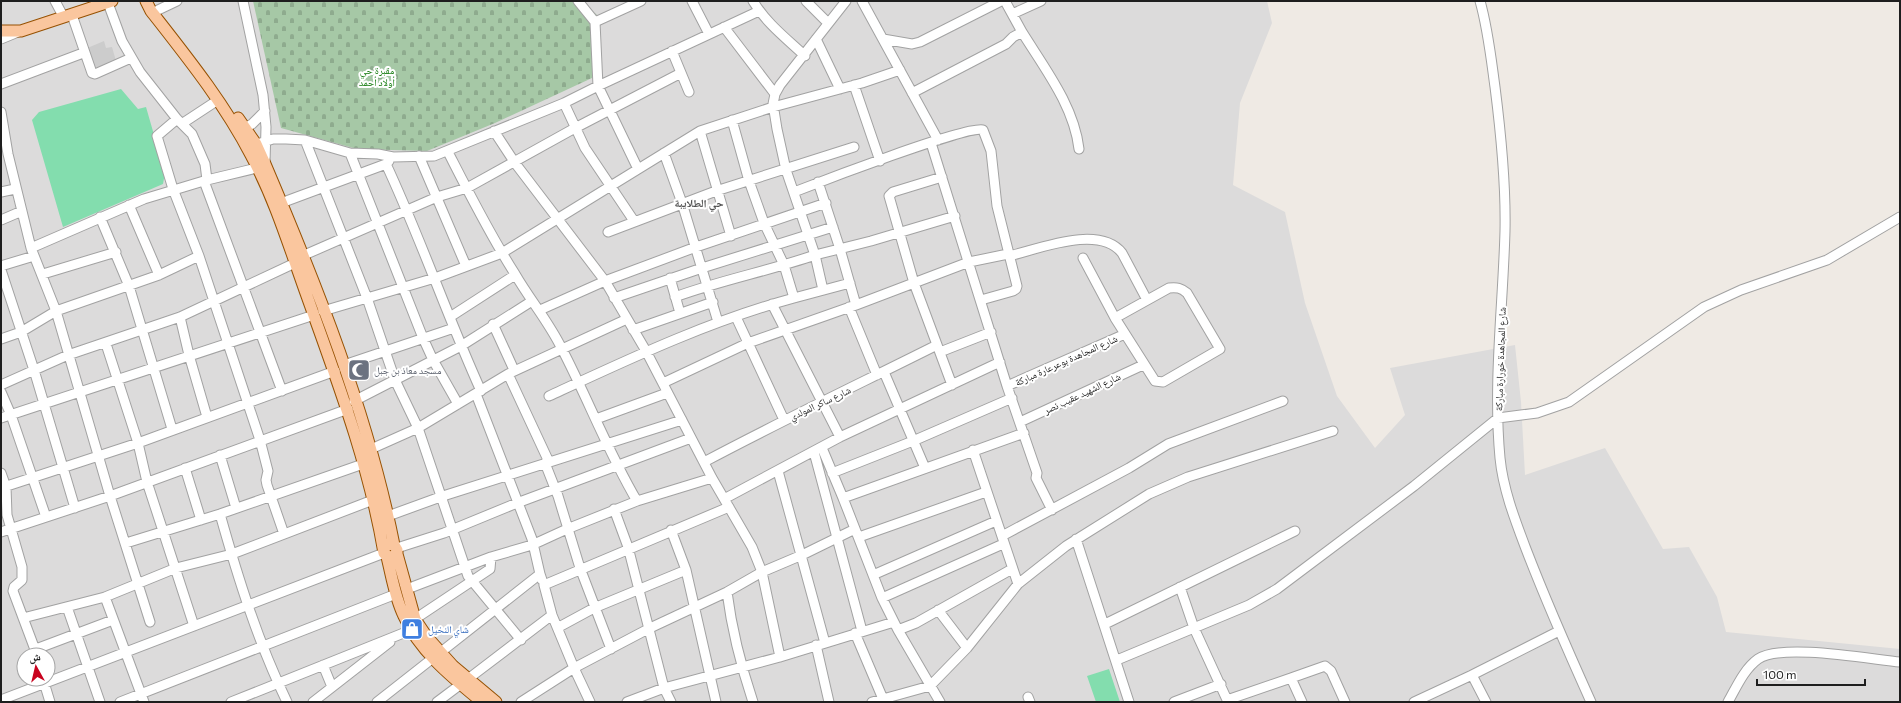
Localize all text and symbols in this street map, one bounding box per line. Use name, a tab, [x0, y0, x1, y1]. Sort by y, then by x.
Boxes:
park label: مقبرة حي أولاد أحمد	[359, 64, 395, 88]
district label: حي الطلايبة	[674, 196, 724, 212]
street label: شارع المجاهدة خورارة مباركة	[1492, 306, 1509, 411]
street label: شارع المجاهدة بوعرعارة مباركة	[1013, 332, 1120, 389]
mosque icon: مسجد معاذ بن جبل	[346, 357, 372, 383]
place label: مسجد معاذ بن جبل	[374, 364, 442, 377]
street label: شارع الشهيد عقيب نصر	[1041, 370, 1123, 417]
street label: شارع ساكر المولدي	[787, 383, 854, 425]
shop icon: شاي النخيل	[399, 616, 425, 642]
place label: شاي النخيل	[428, 623, 469, 638]
north arrow	[16, 647, 56, 687]
text: ش	[28, 649, 42, 666]
scale bar	[1757, 661, 1865, 687]
text: 100 m	[1763, 667, 1797, 681]

